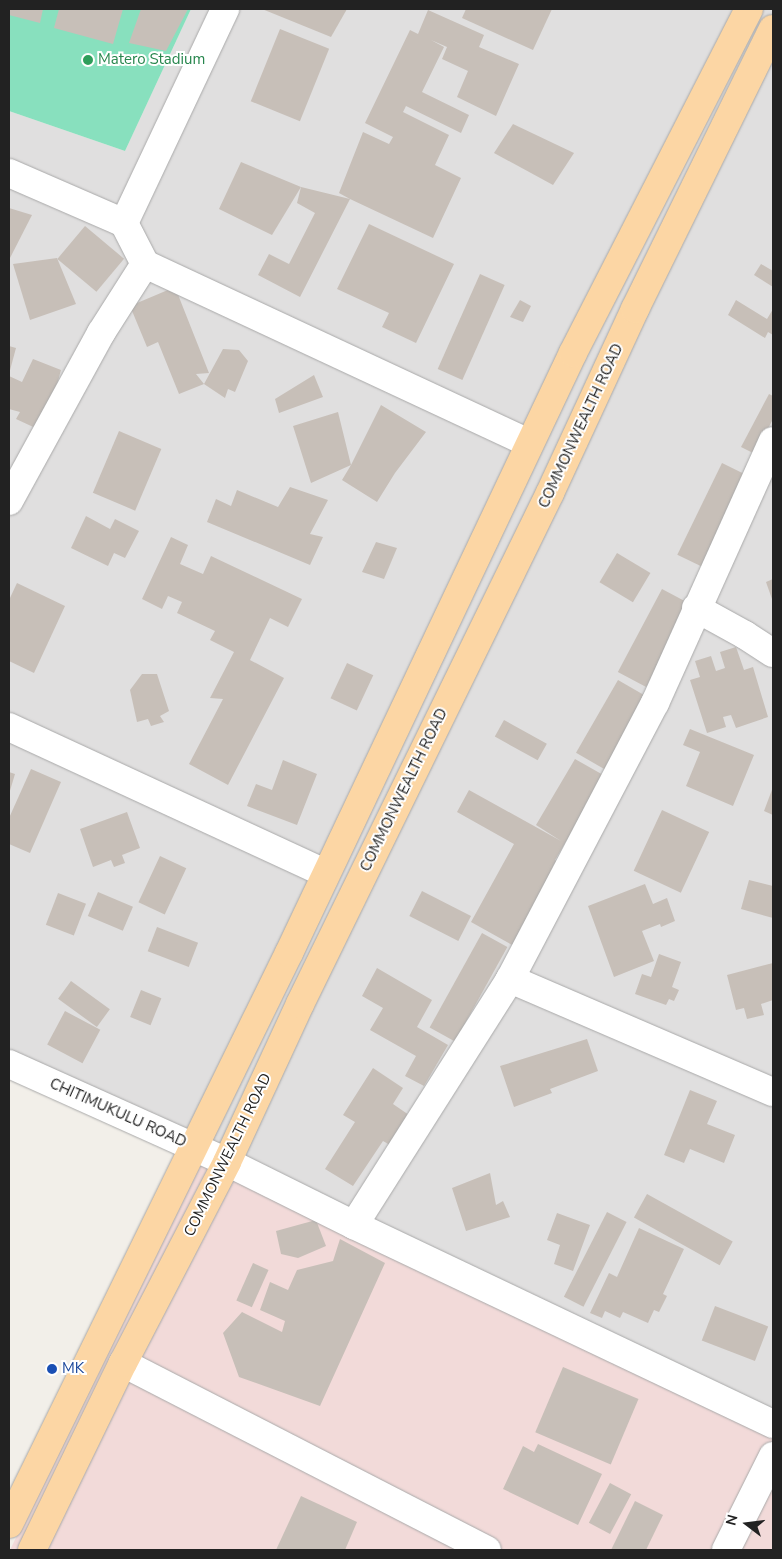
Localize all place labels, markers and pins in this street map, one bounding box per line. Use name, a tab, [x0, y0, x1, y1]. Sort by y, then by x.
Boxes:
place label: Matero Stadium	[98, 51, 205, 69]
marker: Matero Stadium	[82, 54, 94, 66]
place label: MK	[62, 1360, 84, 1378]
marker: MK	[46, 1363, 58, 1375]

